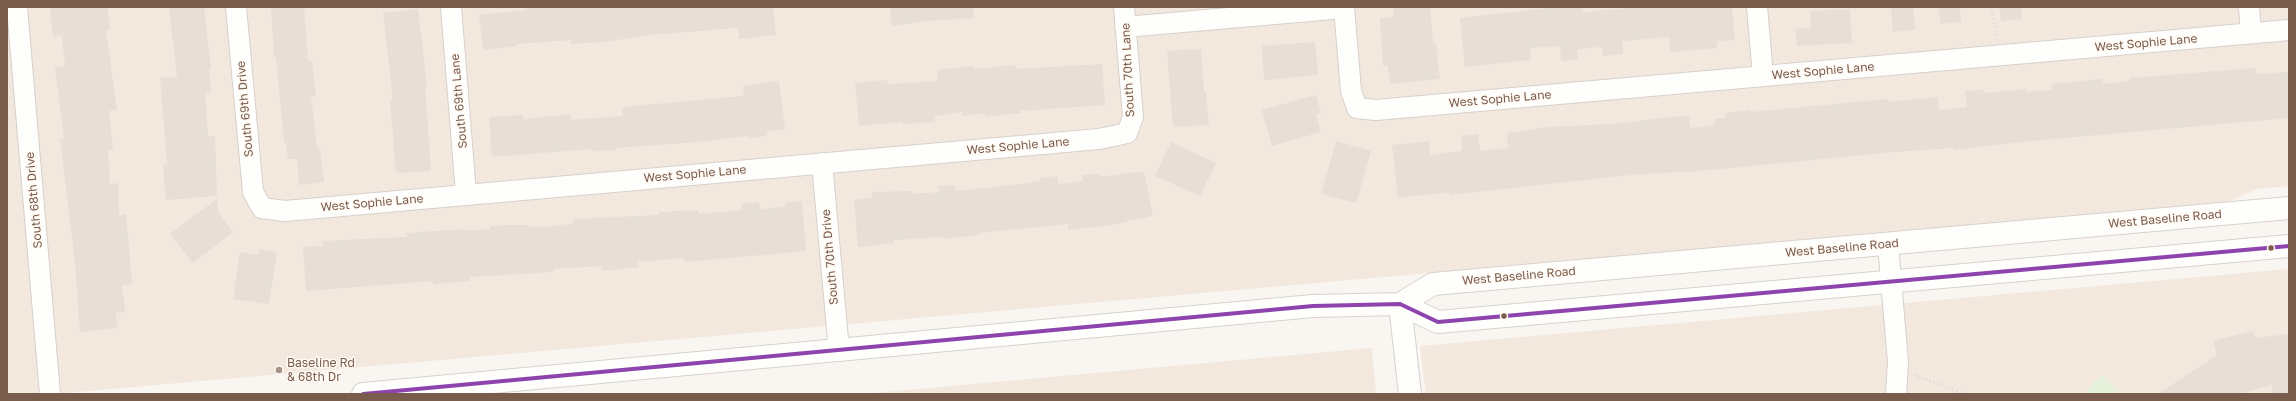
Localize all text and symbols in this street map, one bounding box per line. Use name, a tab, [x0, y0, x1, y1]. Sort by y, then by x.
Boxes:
street label: South 70th Lane	[1118, 22, 1138, 118]
street label: West Sophie Lane	[2094, 31, 2198, 55]
street label: South 69th Lane	[448, 53, 470, 149]
street label: West Sophie Lane	[1771, 59, 1875, 83]
street label: South 69th Drive	[234, 60, 256, 158]
street label: West Sophie Lane	[1448, 87, 1552, 111]
street label: West Sophie Lane	[966, 134, 1070, 158]
street label: South 68th Drive	[23, 151, 45, 249]
street label: West Sophie Lane	[643, 162, 747, 186]
street label: West Sophie Lane	[320, 191, 424, 215]
street label: West Baseline Road	[2108, 207, 2222, 231]
street label: South 70th Drive	[819, 209, 841, 305]
street label: West Baseline Road	[1785, 236, 1899, 260]
unlabelled marker	[2266, 243, 2276, 253]
street label: West Baseline Road	[1462, 264, 1576, 288]
unlabelled marker	[1499, 311, 1509, 321]
place label: Baseline Rd & 68th Dr	[287, 356, 355, 384]
marker: Baseline Rd & 68th Dr	[274, 365, 284, 375]

